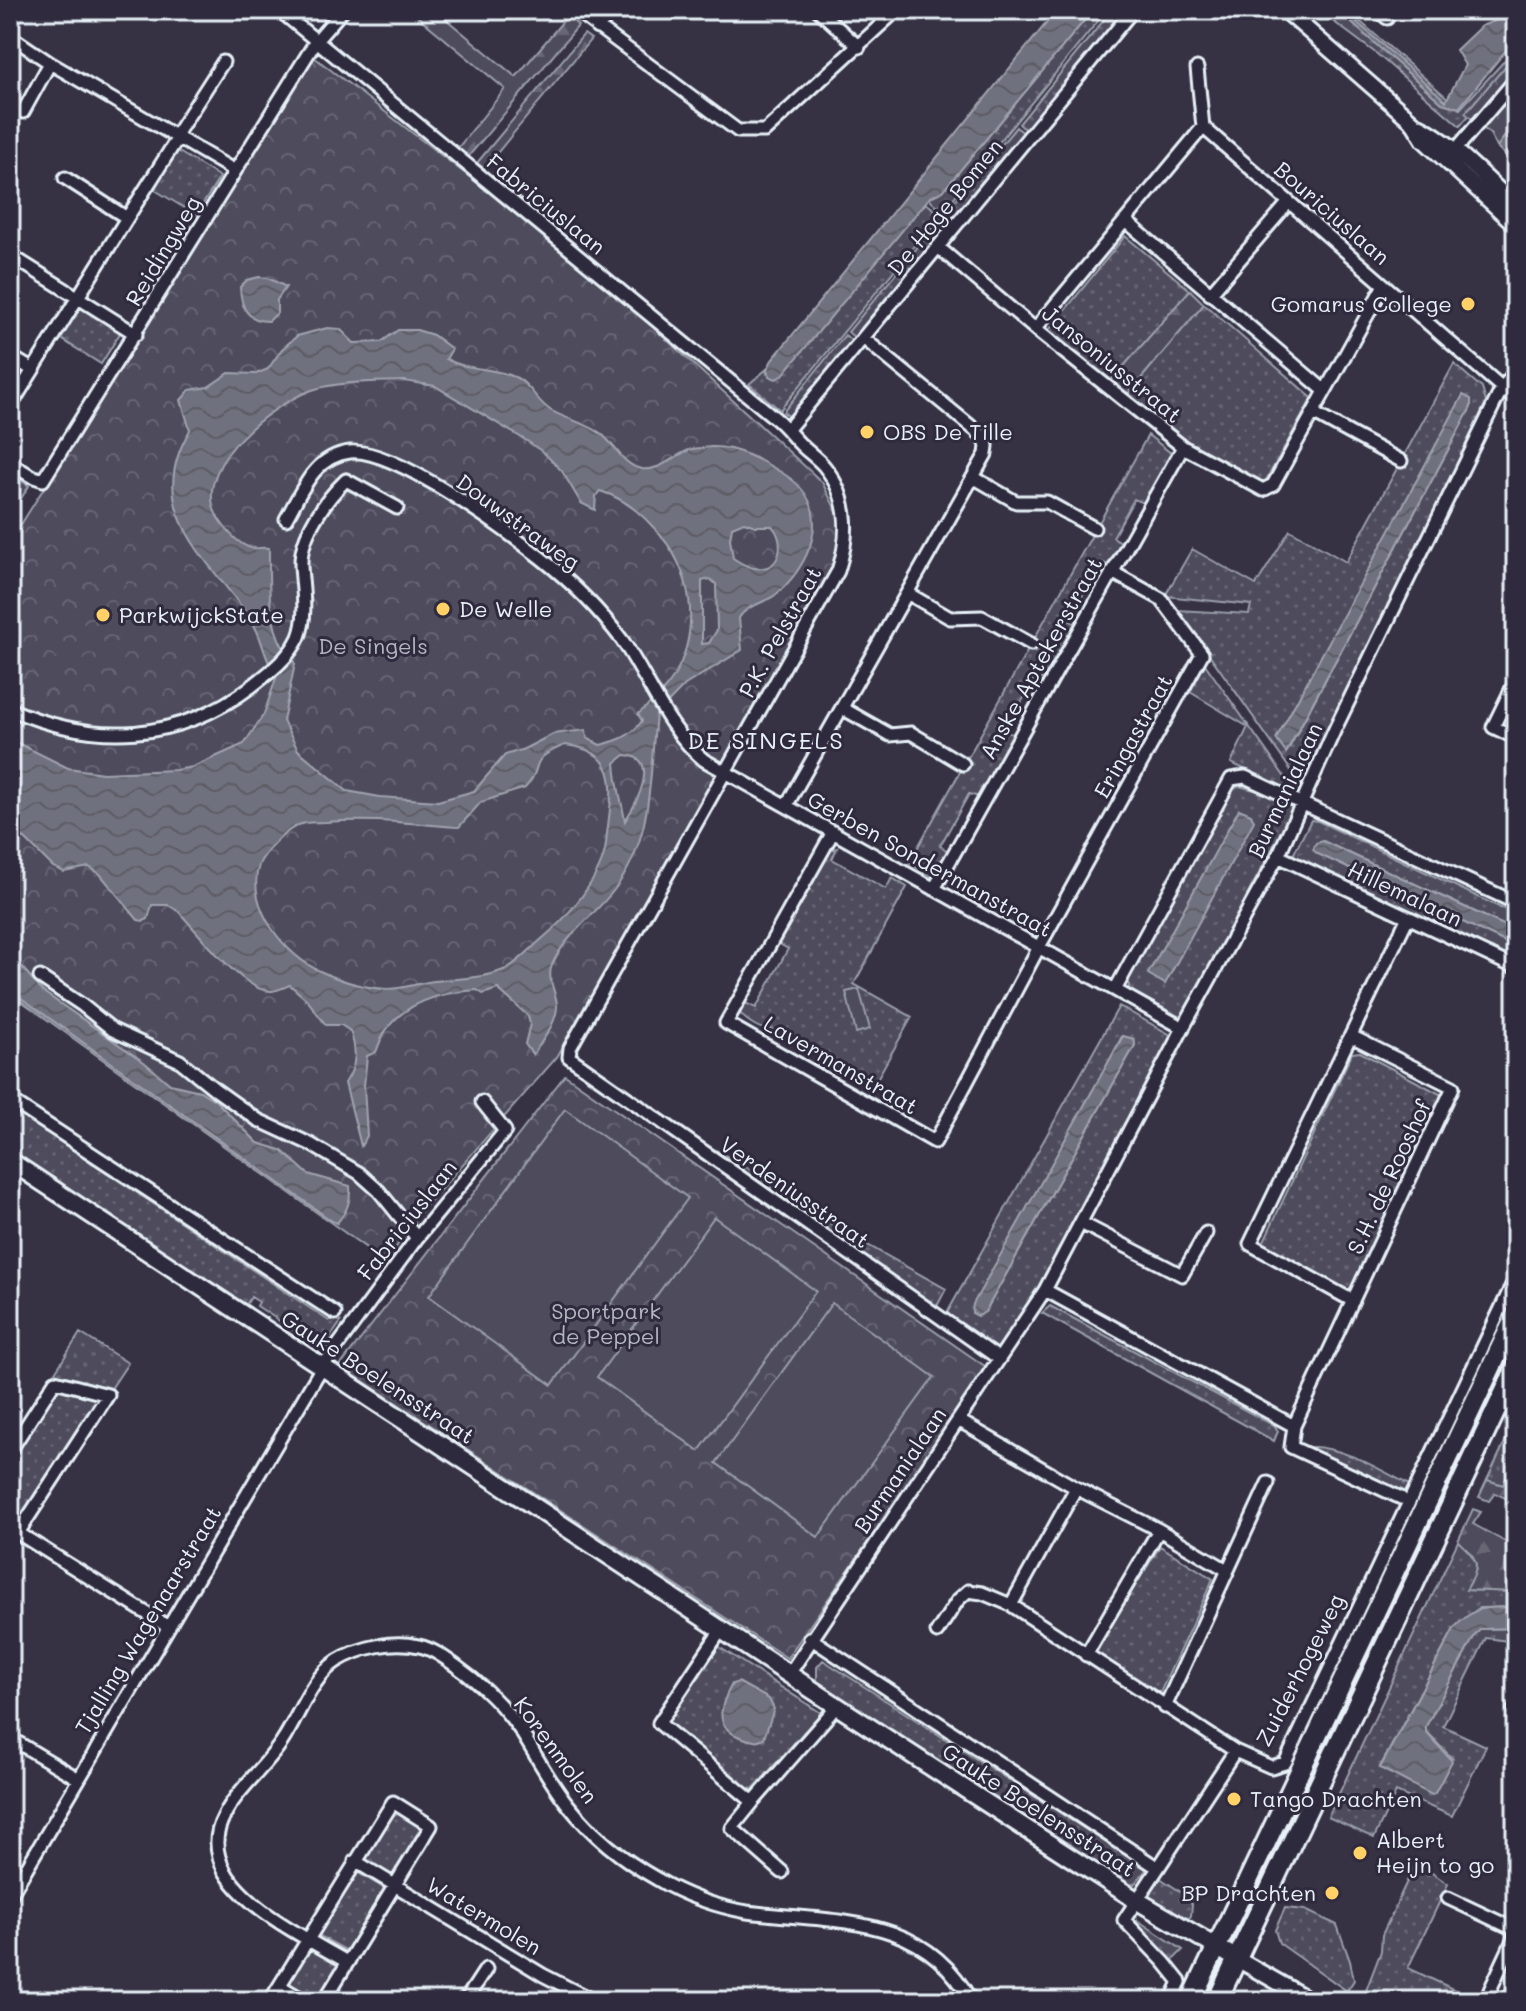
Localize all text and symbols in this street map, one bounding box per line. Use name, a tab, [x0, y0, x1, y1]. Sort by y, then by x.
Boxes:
street label: De Hoge Bomen	[880, 132, 1009, 281]
street label: Fabriciuslaan	[481, 147, 612, 261]
street label: Bouriciuslaan	[1268, 154, 1396, 271]
street label: Reidingweg	[118, 190, 207, 311]
place label: Gomarus College	[1271, 289, 1452, 318]
marker: Gomarus College	[1459, 295, 1477, 313]
street label: Jansoniusstraat	[1036, 298, 1188, 429]
place label: OBS De Tille	[883, 417, 1013, 446]
marker: OBS De Tille	[858, 423, 876, 441]
street label: Douwstraweg	[451, 467, 586, 576]
street label: Anske Aptekerstraat	[973, 551, 1108, 764]
street label: P.K. Pelstraat	[732, 561, 828, 703]
place label: De Welle	[459, 594, 552, 623]
place label: ParkwijckState	[119, 600, 284, 629]
marker: De Welle	[434, 600, 452, 618]
marker: ParkwijckState	[94, 606, 112, 624]
park label: De Singels	[318, 631, 428, 660]
street label: Eringastraat	[1087, 669, 1179, 803]
street label: Burmanialaan	[1241, 718, 1328, 862]
district label: DE SINGELS	[687, 724, 845, 755]
street label: Gerben Sondermanstraat	[803, 784, 1058, 943]
street label: Hillemalaan	[1343, 854, 1467, 933]
street label: Lavermanstraat	[759, 1009, 924, 1121]
street label: S.H. de Rooshof	[1340, 1094, 1437, 1259]
street label: Verdeniusstraat	[715, 1129, 876, 1254]
street label: Fabriciuslaan	[350, 1154, 463, 1286]
park label: Sportpark de Peppel	[551, 1296, 661, 1350]
street label: Gauke Boelensstraat	[276, 1303, 481, 1450]
street label: Burmanialaan	[847, 1401, 952, 1538]
street label: Tjalling Wagenaarstraat	[68, 1500, 227, 1739]
street label: Zuiderhogeweg	[1249, 1589, 1350, 1751]
street label: Korenmolen	[508, 1691, 605, 1809]
street label: Gauke Boelensstraat	[937, 1736, 1142, 1883]
place label: Tango Drachten	[1250, 1784, 1422, 1813]
marker: Tango Drachten	[1225, 1790, 1243, 1808]
place label: Albert Heijn to go	[1376, 1825, 1494, 1879]
marker: Albert Heijn to go	[1351, 1844, 1369, 1862]
street label: Watermolen	[421, 1870, 547, 1961]
place label: BP Drachten	[1181, 1878, 1316, 1907]
marker: BP Drachten	[1323, 1884, 1341, 1902]

